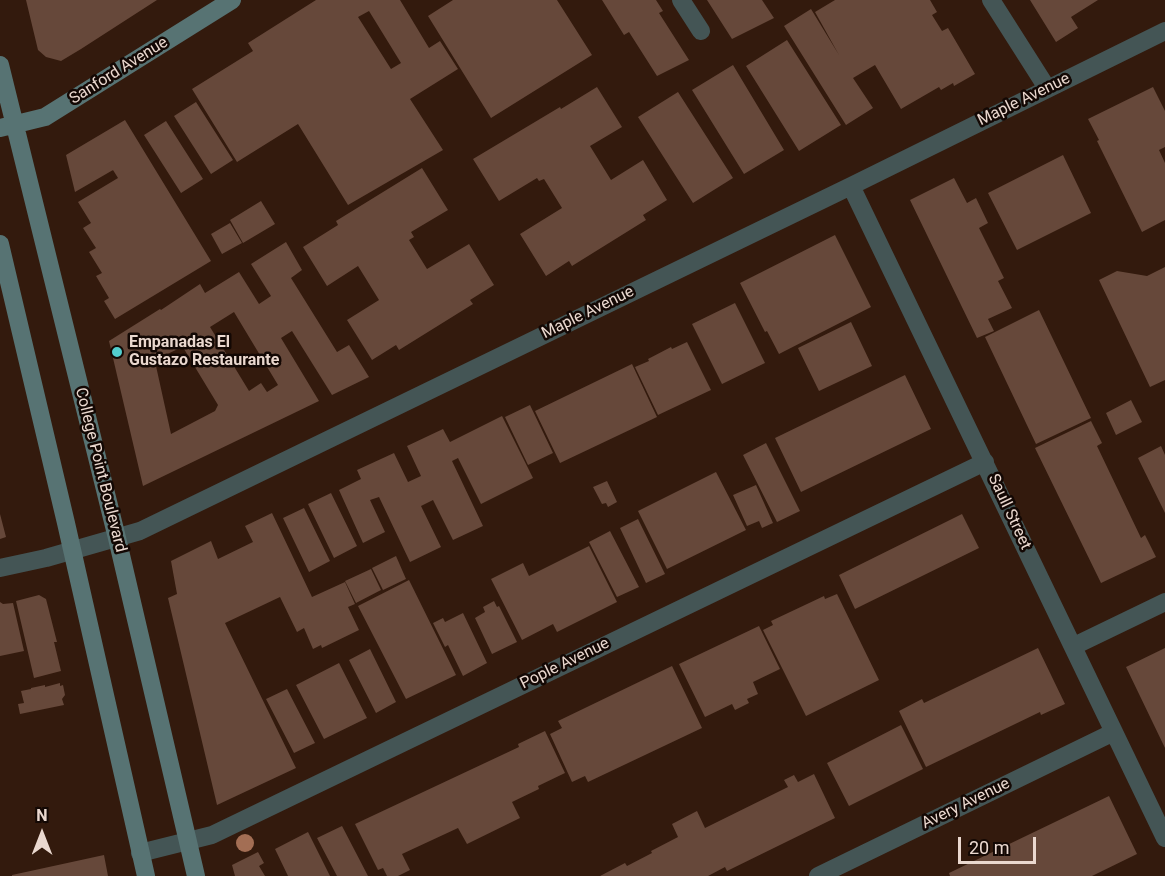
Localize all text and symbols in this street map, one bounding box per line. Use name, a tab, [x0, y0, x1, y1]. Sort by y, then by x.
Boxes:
street label: Sanford Avenue	[66, 33, 172, 109]
street label: Maple Avenue	[975, 69, 1073, 131]
street label: Maple Avenue	[539, 282, 637, 344]
place label: Empanadas El Gustazo Restaurante	[129, 333, 279, 371]
marker: Empanadas El Gustazo Restaurante	[110, 345, 124, 359]
street label: College Point Boulevard	[70, 386, 130, 554]
street label: Saull Street	[983, 471, 1035, 553]
street label: Pople Avenue	[517, 634, 613, 694]
street label: Avery Avenue	[919, 774, 1013, 834]
north arrow	[12, 804, 72, 864]
text: N	[36, 806, 48, 825]
scale bar	[961, 825, 1039, 863]
text: 20 m	[969, 837, 1009, 858]

